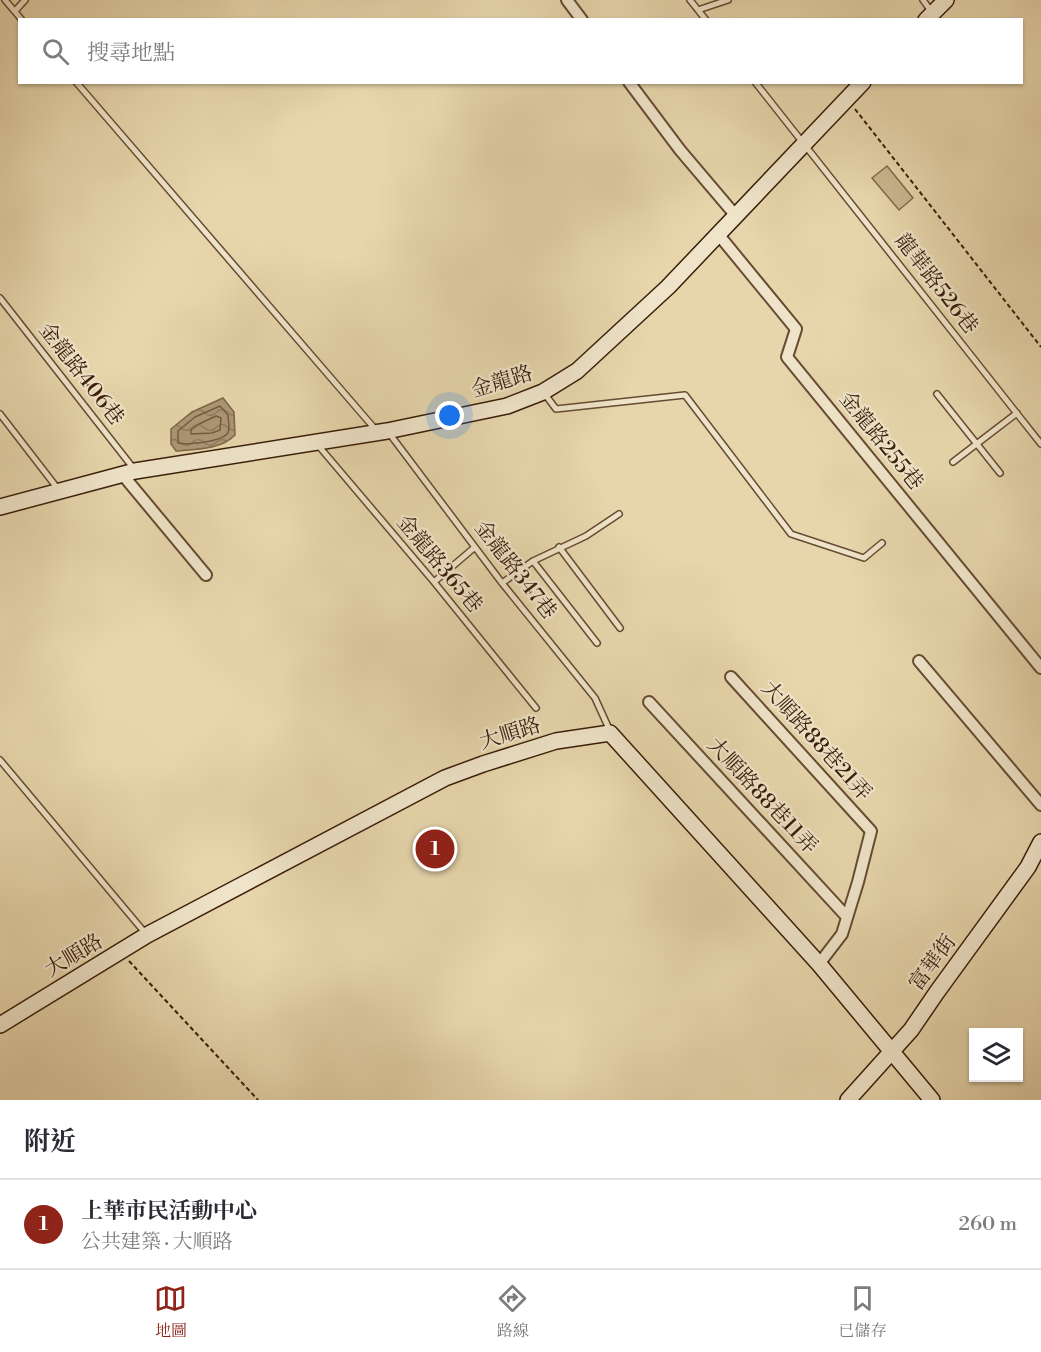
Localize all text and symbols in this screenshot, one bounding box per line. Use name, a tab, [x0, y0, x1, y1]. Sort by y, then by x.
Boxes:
search box	[18, 18, 1023, 84]
icon: search	[39, 35, 72, 68]
text: 搜尋地點	[87, 40, 175, 67]
street label: 龍華路526巷	[889, 229, 983, 339]
street label: 金龍路406巷	[33, 317, 129, 431]
street label: 金龍路	[468, 360, 536, 404]
street label: 金龍路255巷	[833, 387, 929, 495]
your location	[435, 401, 464, 430]
street label: 金龍路365巷	[391, 510, 487, 618]
street label: 金龍路347巷	[468, 515, 562, 625]
street label: 大順路88巷21弄	[755, 676, 877, 806]
street label: 大順路	[476, 712, 544, 756]
street label: 大順路88巷11弄	[702, 732, 822, 860]
pin: 1	[416, 826, 454, 872]
street label: 大順路	[40, 929, 108, 983]
street label: 富華街	[904, 930, 962, 996]
map controls	[969, 1028, 1023, 1082]
button: layers	[969, 1028, 1023, 1082]
text: 附近	[24, 1126, 76, 1158]
text: 上華市民活動中心	[81, 1198, 257, 1225]
text: 1	[39, 1212, 48, 1237]
text: 260 m	[959, 1212, 1017, 1237]
text: 公共建築 · 大順路	[81, 1230, 233, 1255]
tab: 地圖	[154, 1282, 187, 1341]
tab: 路線	[496, 1282, 529, 1341]
tab: 已儲存	[838, 1282, 886, 1341]

